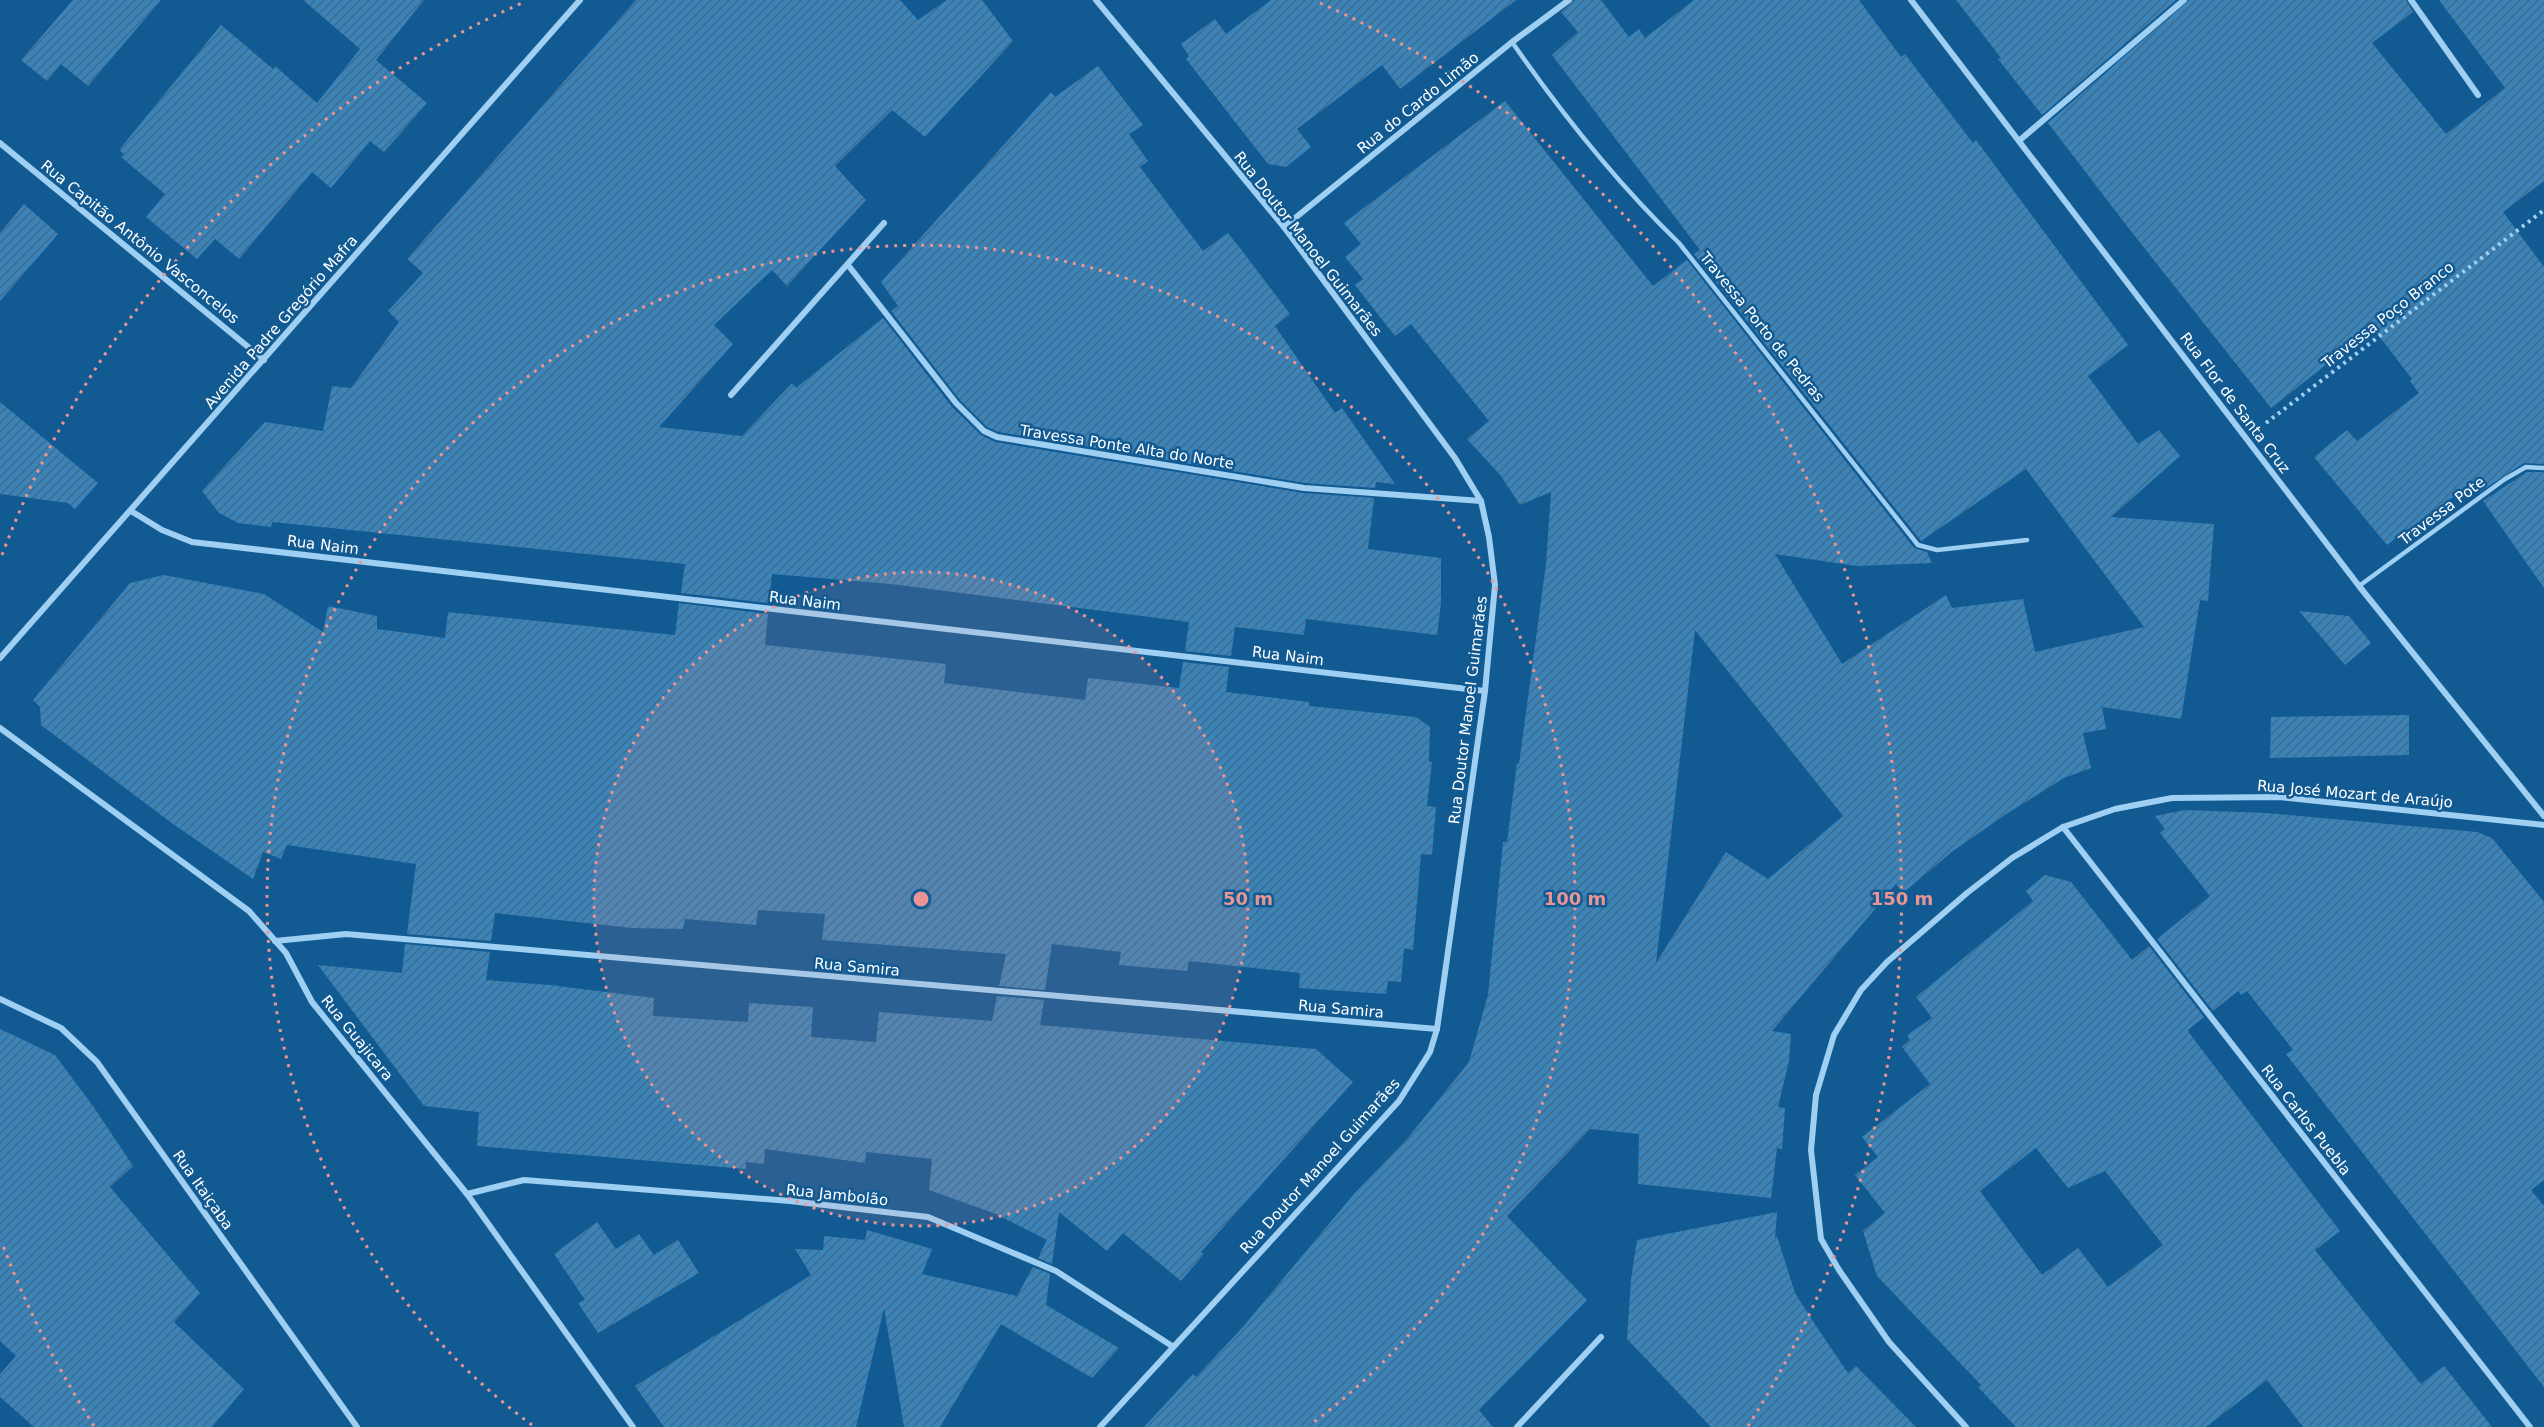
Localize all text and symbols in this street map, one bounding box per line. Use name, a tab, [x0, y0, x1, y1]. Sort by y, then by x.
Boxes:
street label: Rua do Cardo Limão	[1354, 48, 1482, 158]
street label: Rua Doutor Manoel Guimarães	[1230, 148, 1386, 340]
street label: Rua Capitão Antônio Vasconcelos	[37, 156, 243, 328]
street label: Avenida Padre Gregório Mafra	[201, 232, 361, 412]
street label: Travessa Porto de Pedras	[1695, 248, 1828, 406]
street label: Travessa Poço Branco	[2318, 258, 2458, 373]
street label: Rua Flor de Santa Cruz	[2176, 329, 2294, 477]
street label: Travessa Ponte Alta do Norte	[1018, 421, 1235, 473]
street label: Travessa Pote	[2395, 473, 2488, 550]
street label: Rua Naim	[286, 532, 360, 558]
street label: Rua Naim	[768, 588, 842, 614]
street label: Rua Doutor Manoel Guimarães	[1445, 595, 1491, 825]
street label: Rua Naim	[1251, 643, 1325, 669]
street label: Rua José Mozart de Araújo	[2256, 776, 2454, 812]
text: 50 m	[1223, 888, 1273, 909]
text: 100 m	[1544, 888, 1606, 909]
text: 150 m	[1871, 888, 1933, 909]
centre of rings	[911, 889, 931, 909]
street label: Rua Samira	[813, 954, 901, 980]
street label: Rua Guajicara	[317, 992, 397, 1084]
street label: Rua Samira	[1297, 996, 1385, 1022]
street label: Rua Carlos Puebla	[2257, 1061, 2355, 1179]
street label: Rua Doutor Manoel Guimarães	[1236, 1074, 1404, 1257]
street label: Rua Itaiçaba	[169, 1147, 237, 1233]
street label: Rua Jambolão	[785, 1181, 889, 1209]

